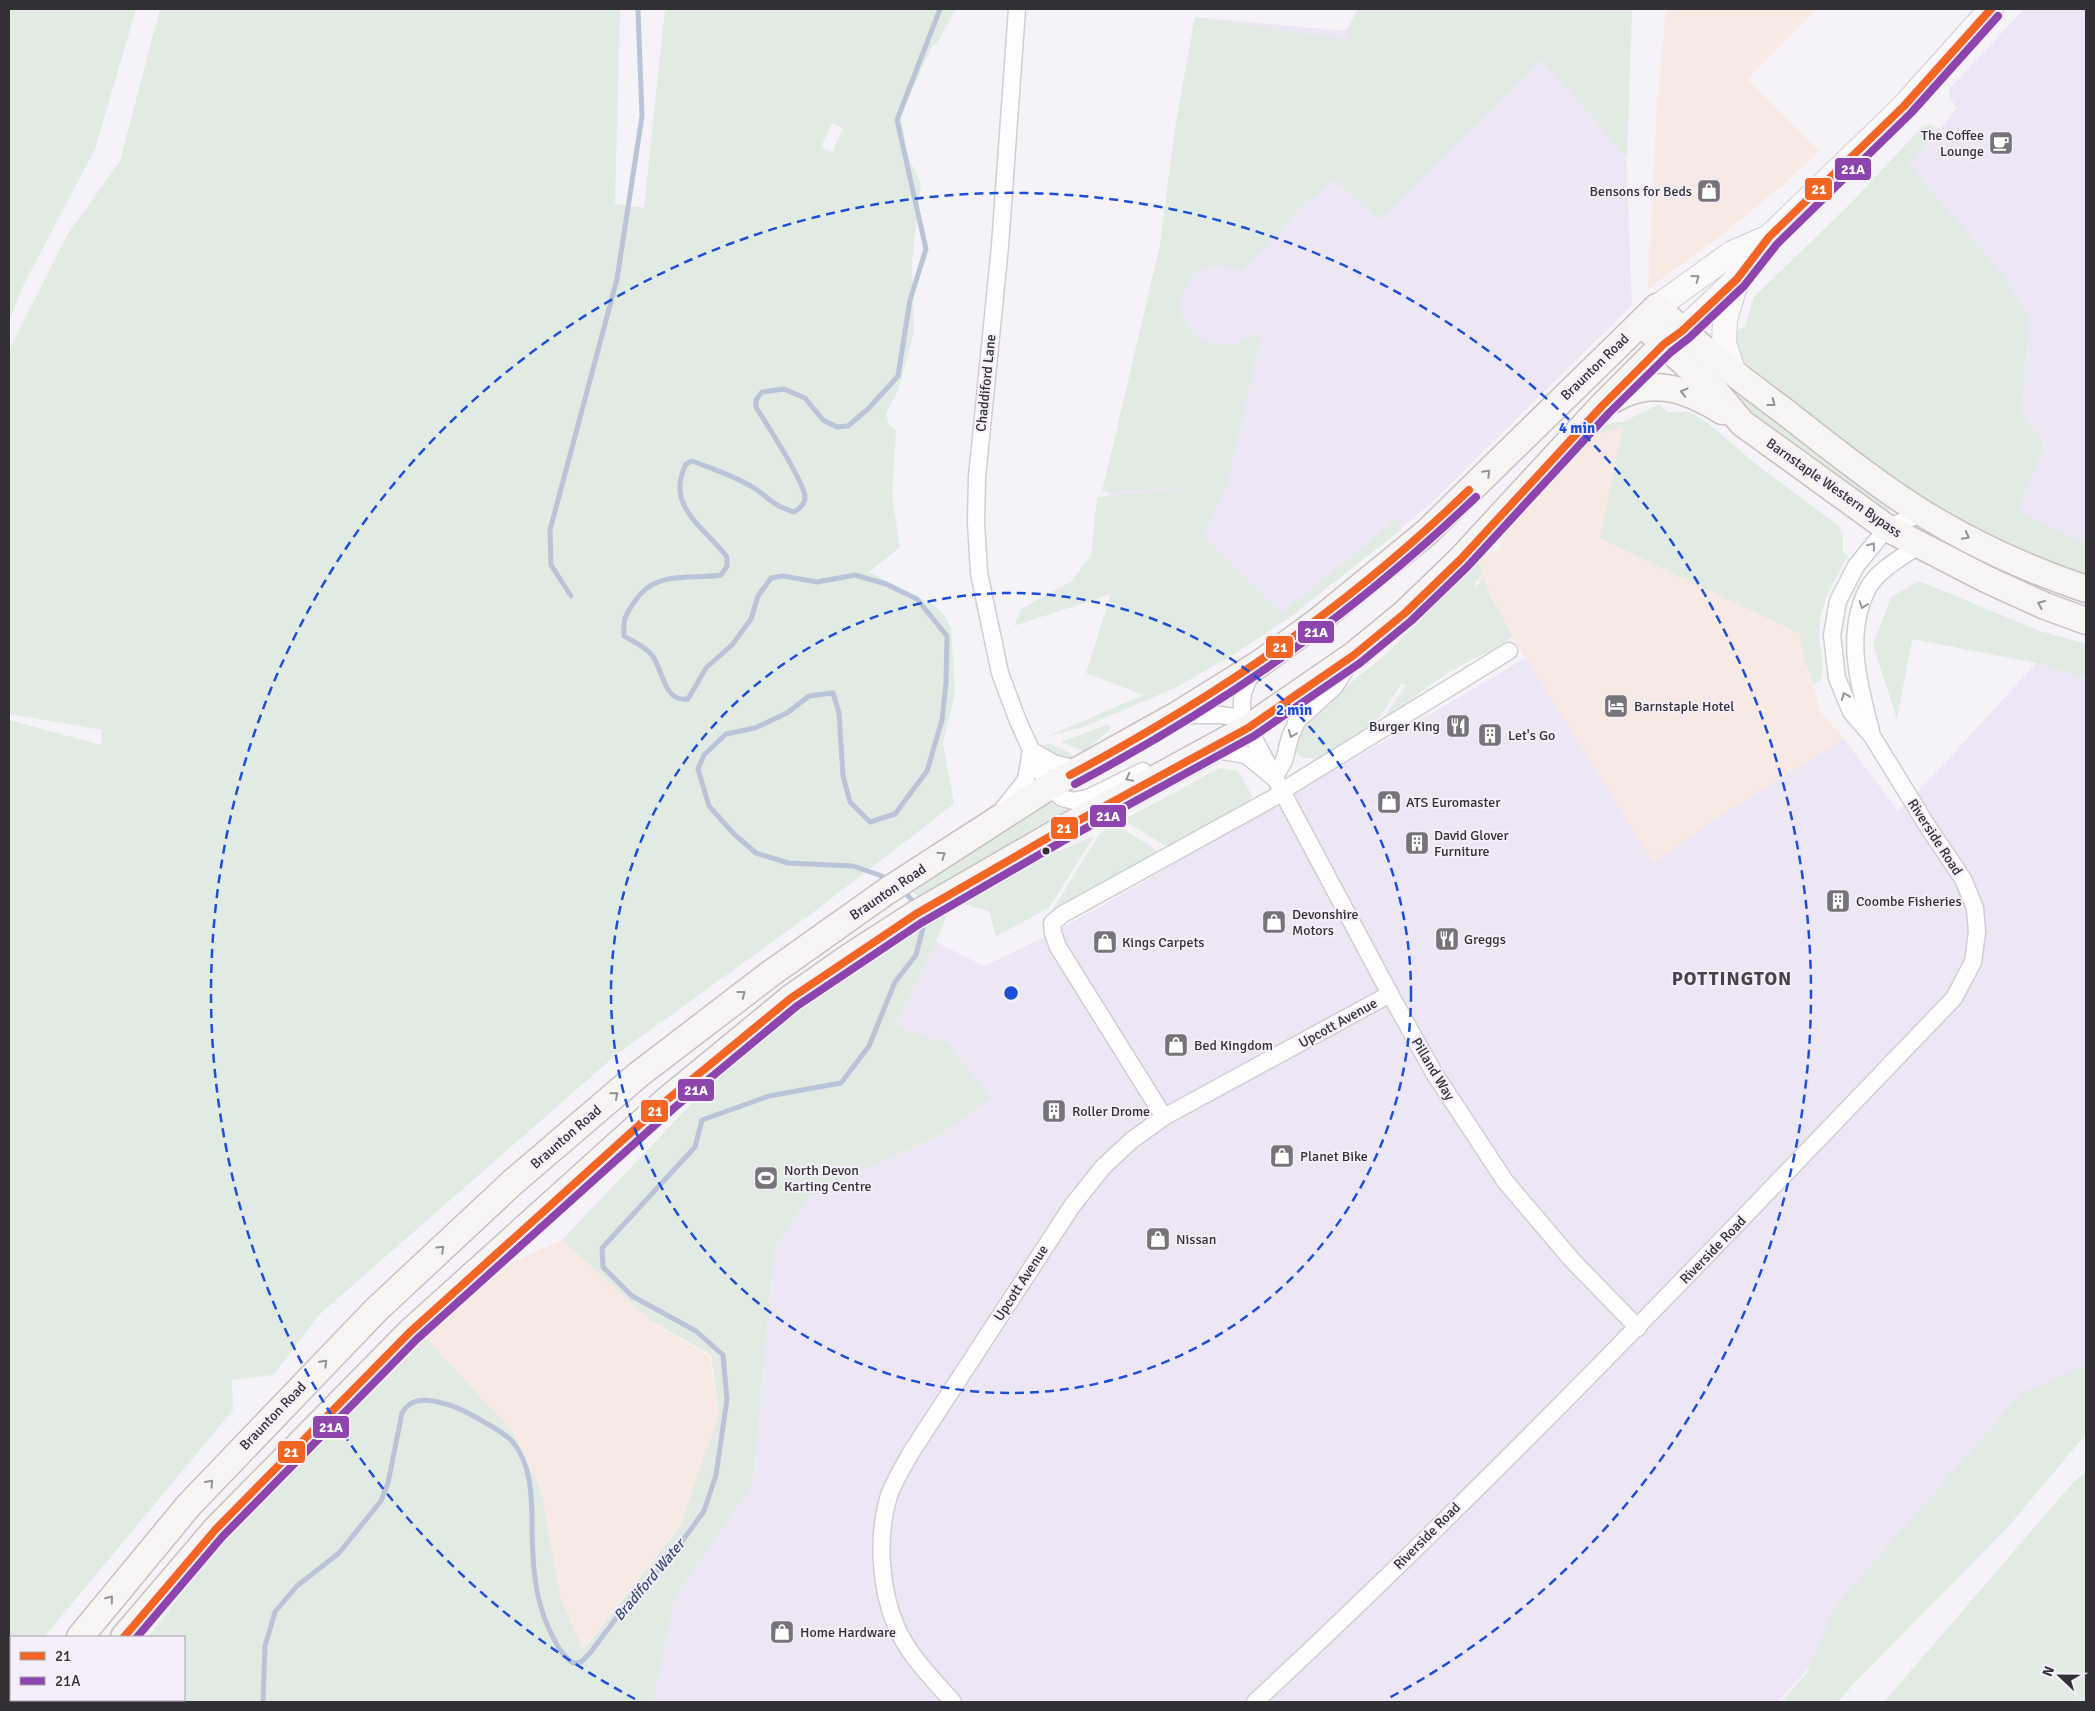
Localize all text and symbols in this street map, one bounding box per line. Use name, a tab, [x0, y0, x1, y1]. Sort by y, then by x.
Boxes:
place label: The Coffee Lounge	[1921, 127, 1984, 160]
cafe icon: The Coffee Lounge	[1988, 130, 2014, 156]
line badge: 21A	[1834, 157, 1872, 181]
text: 21A	[1841, 161, 1865, 178]
line badge: 21	[1804, 177, 1833, 201]
shop icon: Bensons for Beds	[1696, 178, 1722, 204]
text: 21	[1811, 181, 1827, 198]
place label: Bensons for Beds	[1590, 183, 1692, 200]
one-way arrow	[1691, 275, 1700, 284]
street label: Braunton Road	[1557, 330, 1633, 404]
street label: Chaddiford Lane	[972, 333, 1000, 433]
one-way arrow	[1680, 387, 1689, 397]
one-way arrow	[1766, 397, 1775, 405]
text: 4 min	[1559, 419, 1595, 437]
street label: Barnstaple Western Bypass	[1763, 435, 1905, 541]
one-way arrow	[1481, 470, 1490, 479]
one-way arrow	[1961, 530, 1970, 540]
one-way arrow	[1866, 543, 1875, 552]
one-way arrow	[2037, 599, 2046, 610]
one-way arrow	[1858, 600, 1868, 609]
line badge: 21A	[1297, 620, 1335, 644]
text: 21A	[1304, 624, 1328, 641]
line badge: 21	[1265, 635, 1294, 659]
text: 21	[1272, 639, 1288, 656]
one-way arrow	[1841, 692, 1851, 701]
hotel icon: Barnstaple Hotel	[1603, 693, 1629, 719]
place label: Barnstaple Hotel	[1634, 698, 1734, 715]
text: 2 min	[1276, 701, 1312, 719]
restaurant icon: Burger King	[1445, 713, 1471, 739]
place label: Burger King	[1369, 718, 1440, 735]
building icon: Let's Go	[1477, 722, 1503, 748]
place label: Let's Go	[1508, 727, 1555, 744]
one-way arrow	[1288, 729, 1298, 738]
one-way arrow	[1125, 772, 1134, 782]
shop icon: ATS Euromaster	[1376, 789, 1402, 815]
place label: ATS Euromaster	[1406, 794, 1501, 811]
street label: Riverside Road	[1904, 796, 1966, 878]
line badge: 21A	[1089, 804, 1127, 828]
text: 21A	[1096, 808, 1120, 825]
line badge: 21	[1050, 816, 1079, 840]
text: 21	[1056, 820, 1072, 837]
place label: David Glover Furniture	[1434, 827, 1510, 860]
building icon: David Glover Furniture	[1404, 830, 1430, 856]
unlabelled marker	[1041, 846, 1051, 856]
one-way arrow	[937, 852, 946, 861]
street label: Braunton Road	[847, 860, 929, 924]
building icon: Coombe Fisheries	[1825, 888, 1851, 914]
place label: Coombe Fisheries	[1856, 893, 1962, 910]
place label: Devonshire Motors	[1292, 906, 1358, 939]
shop icon: Devonshire Motors	[1261, 909, 1287, 935]
restaurant icon: Greggs	[1434, 926, 1460, 952]
shop icon: Kings Carpets	[1092, 929, 1118, 955]
place label: Greggs	[1464, 931, 1506, 948]
place label: Kings Carpets	[1122, 934, 1204, 951]
district label: POTTINGTON	[1672, 967, 1792, 991]
centre of rings	[1002, 984, 1020, 1002]
one-way arrow	[736, 992, 745, 1000]
street label: Upcott Avenue	[1296, 994, 1380, 1052]
shop icon: Bed Kingdom	[1163, 1032, 1189, 1058]
street label: Pilland Way	[1408, 1035, 1459, 1104]
place label: Bed Kingdom	[1194, 1037, 1273, 1054]
line badge: 21A	[677, 1078, 715, 1102]
text: 21A	[684, 1082, 708, 1099]
one-way arrow	[609, 1092, 618, 1101]
building icon: Roller Drome	[1041, 1098, 1067, 1124]
line badge: 21	[640, 1099, 669, 1123]
street label: Braunton Road	[527, 1102, 605, 1172]
text: 21	[647, 1103, 663, 1120]
place label: Roller Drome	[1072, 1103, 1150, 1120]
shop icon: Planet Bike	[1269, 1143, 1295, 1169]
place label: Planet Bike	[1300, 1148, 1368, 1165]
place label: North Devon Karting Centre	[784, 1162, 872, 1195]
sports icon: North Devon Karting Centre	[753, 1165, 779, 1191]
street label: Riverside Road	[1676, 1213, 1750, 1287]
shop icon: Nissan	[1145, 1226, 1171, 1252]
place label: Nissan	[1176, 1231, 1216, 1248]
street label: Upcott Avenue	[990, 1242, 1052, 1324]
one-way arrow	[435, 1246, 444, 1255]
one-way arrow	[319, 1360, 328, 1369]
street label: Braunton Road	[236, 1378, 310, 1454]
line badge: 21A	[312, 1415, 350, 1439]
text: 21A	[319, 1419, 343, 1436]
line badge: 21	[277, 1440, 306, 1464]
text: 21	[283, 1444, 299, 1461]
one-way arrow	[204, 1480, 213, 1489]
street label: Riverside Road	[1390, 1499, 1464, 1573]
water label: Bradiford Water	[610, 1534, 690, 1624]
one-way arrow	[105, 1596, 113, 1605]
shop icon: Home Hardware	[769, 1619, 795, 1645]
place label: Home Hardware	[800, 1624, 896, 1641]
legend	[10, 1636, 185, 1701]
text: 21	[55, 1647, 71, 1665]
north arrow	[2035, 1651, 2085, 1701]
text: N	[2039, 1664, 2058, 1679]
text: 21A	[55, 1672, 80, 1690]

